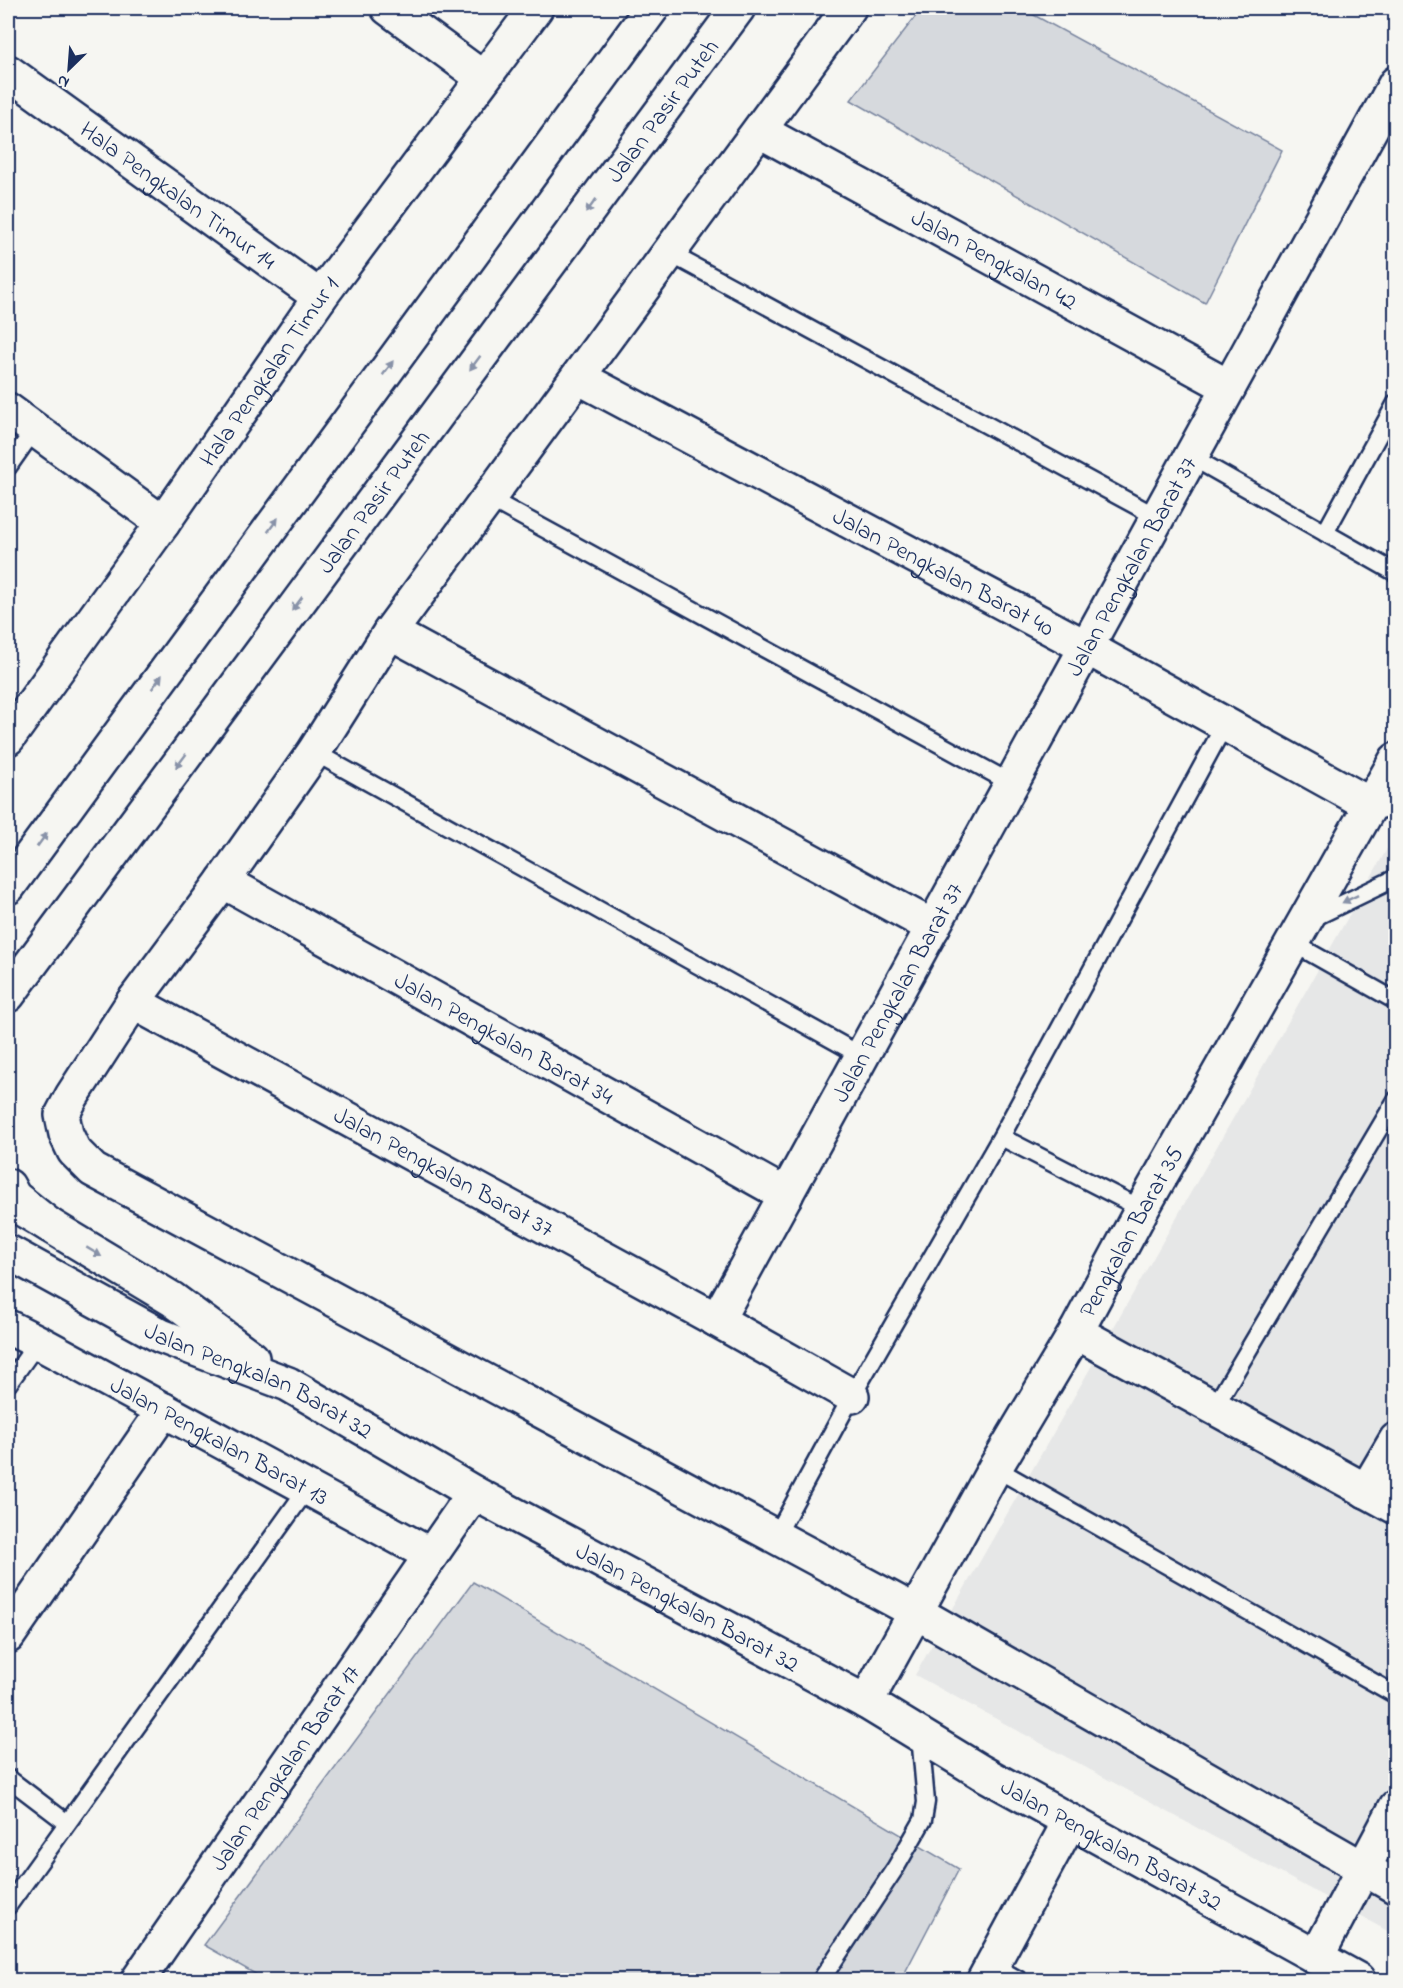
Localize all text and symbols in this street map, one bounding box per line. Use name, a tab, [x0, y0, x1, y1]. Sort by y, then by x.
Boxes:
street label: Jalan Pasir Puteh	[599, 33, 729, 191]
north arrow	[39, 39, 99, 99]
text: N	[53, 68, 73, 94]
street label: Hala Pengkalan Timur 14	[72, 114, 282, 280]
one-way arrow	[585, 198, 597, 214]
street label: Jalan Pengkalan 42	[904, 202, 1083, 321]
street label: Hala Pengkalan Timur 1	[192, 270, 349, 475]
one-way arrow	[469, 355, 481, 371]
one-way arrow	[382, 360, 394, 376]
street label: Jalan Pasir Puteh	[310, 424, 440, 582]
street label: Jalan Pengkalan Barat 37	[1058, 451, 1208, 684]
street label: Jalan Pengkalan Barat 40	[825, 500, 1060, 647]
one-way arrow	[266, 518, 278, 533]
one-way arrow	[291, 597, 303, 612]
one-way arrow	[151, 675, 163, 690]
one-way arrow	[174, 753, 187, 769]
one-way arrow	[36, 832, 48, 848]
street label: Jalan Pengkalan Barat 37	[825, 877, 974, 1110]
one-way arrow	[1342, 895, 1359, 904]
street label: Jalan Pengkalan Barat 34	[387, 965, 619, 1115]
street label: Jalan Pengkalan Barat 37	[326, 1099, 559, 1248]
street label: Pengkalan Barat 35	[1072, 1140, 1194, 1325]
one-way arrow	[86, 1247, 103, 1257]
street label: Jalan Pengkalan Barat 32	[137, 1315, 378, 1450]
street label: Jalan Pengkalan Barat 13	[103, 1369, 334, 1516]
street label: Jalan Pengkalan Barat 32	[569, 1535, 804, 1683]
street label: Jalan Pengkalan Barat 17	[203, 1659, 370, 1879]
street label: Jalan Pengkalan Barat 32	[993, 1771, 1228, 1922]

